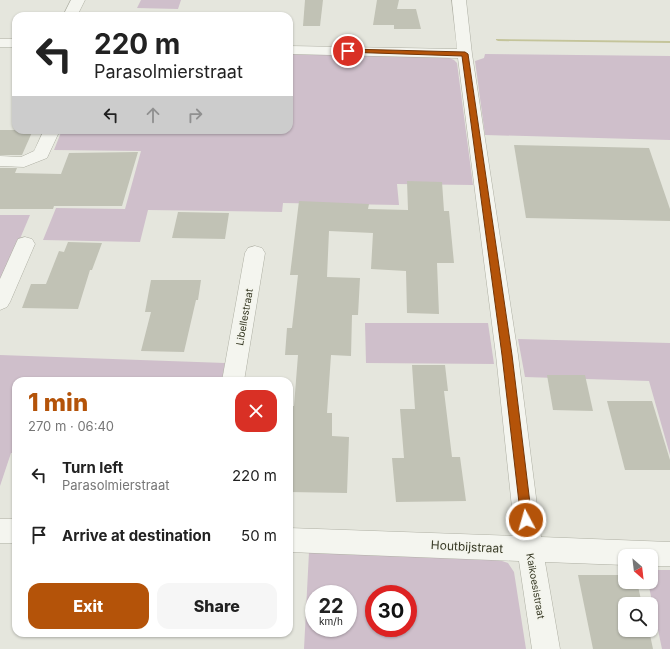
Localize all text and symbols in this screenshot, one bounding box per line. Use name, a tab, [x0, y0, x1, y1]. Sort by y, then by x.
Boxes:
text: 220 m	[94, 27, 180, 61]
icon: left	[28, 28, 80, 80]
pin	[331, 34, 365, 68]
icon: arrive	[337, 40, 359, 62]
text: Parasolmierstraat	[94, 61, 243, 82]
icon: left	[100, 104, 122, 126]
icon: ahead	[142, 104, 164, 126]
icon: right	[184, 104, 206, 126]
street label: Libellestraat	[233, 287, 255, 346]
text: 1 min	[28, 388, 88, 417]
button: close	[235, 390, 277, 432]
text: 270 m · 06:40	[28, 418, 114, 434]
text: Turn left	[62, 458, 123, 477]
icon: left	[28, 464, 50, 486]
text: 220 m	[232, 466, 277, 485]
text: Parasolmierstraat	[62, 477, 169, 493]
position arrow	[505, 499, 547, 541]
icon: arrive	[28, 524, 50, 546]
text: Arrive at destination	[62, 526, 211, 545]
text: 50 m	[241, 526, 277, 545]
street label: Houtbijstraat	[430, 537, 504, 556]
north arrow	[618, 549, 658, 589]
map controls	[618, 549, 658, 637]
street label: Kaikoesistraat	[524, 552, 548, 620]
button: Exit	[28, 583, 149, 629]
button: Share	[157, 583, 277, 629]
speed limit sign: 30	[365, 585, 417, 637]
text: 22	[318, 594, 344, 618]
button: search	[618, 597, 658, 637]
text: km/h	[319, 615, 343, 627]

